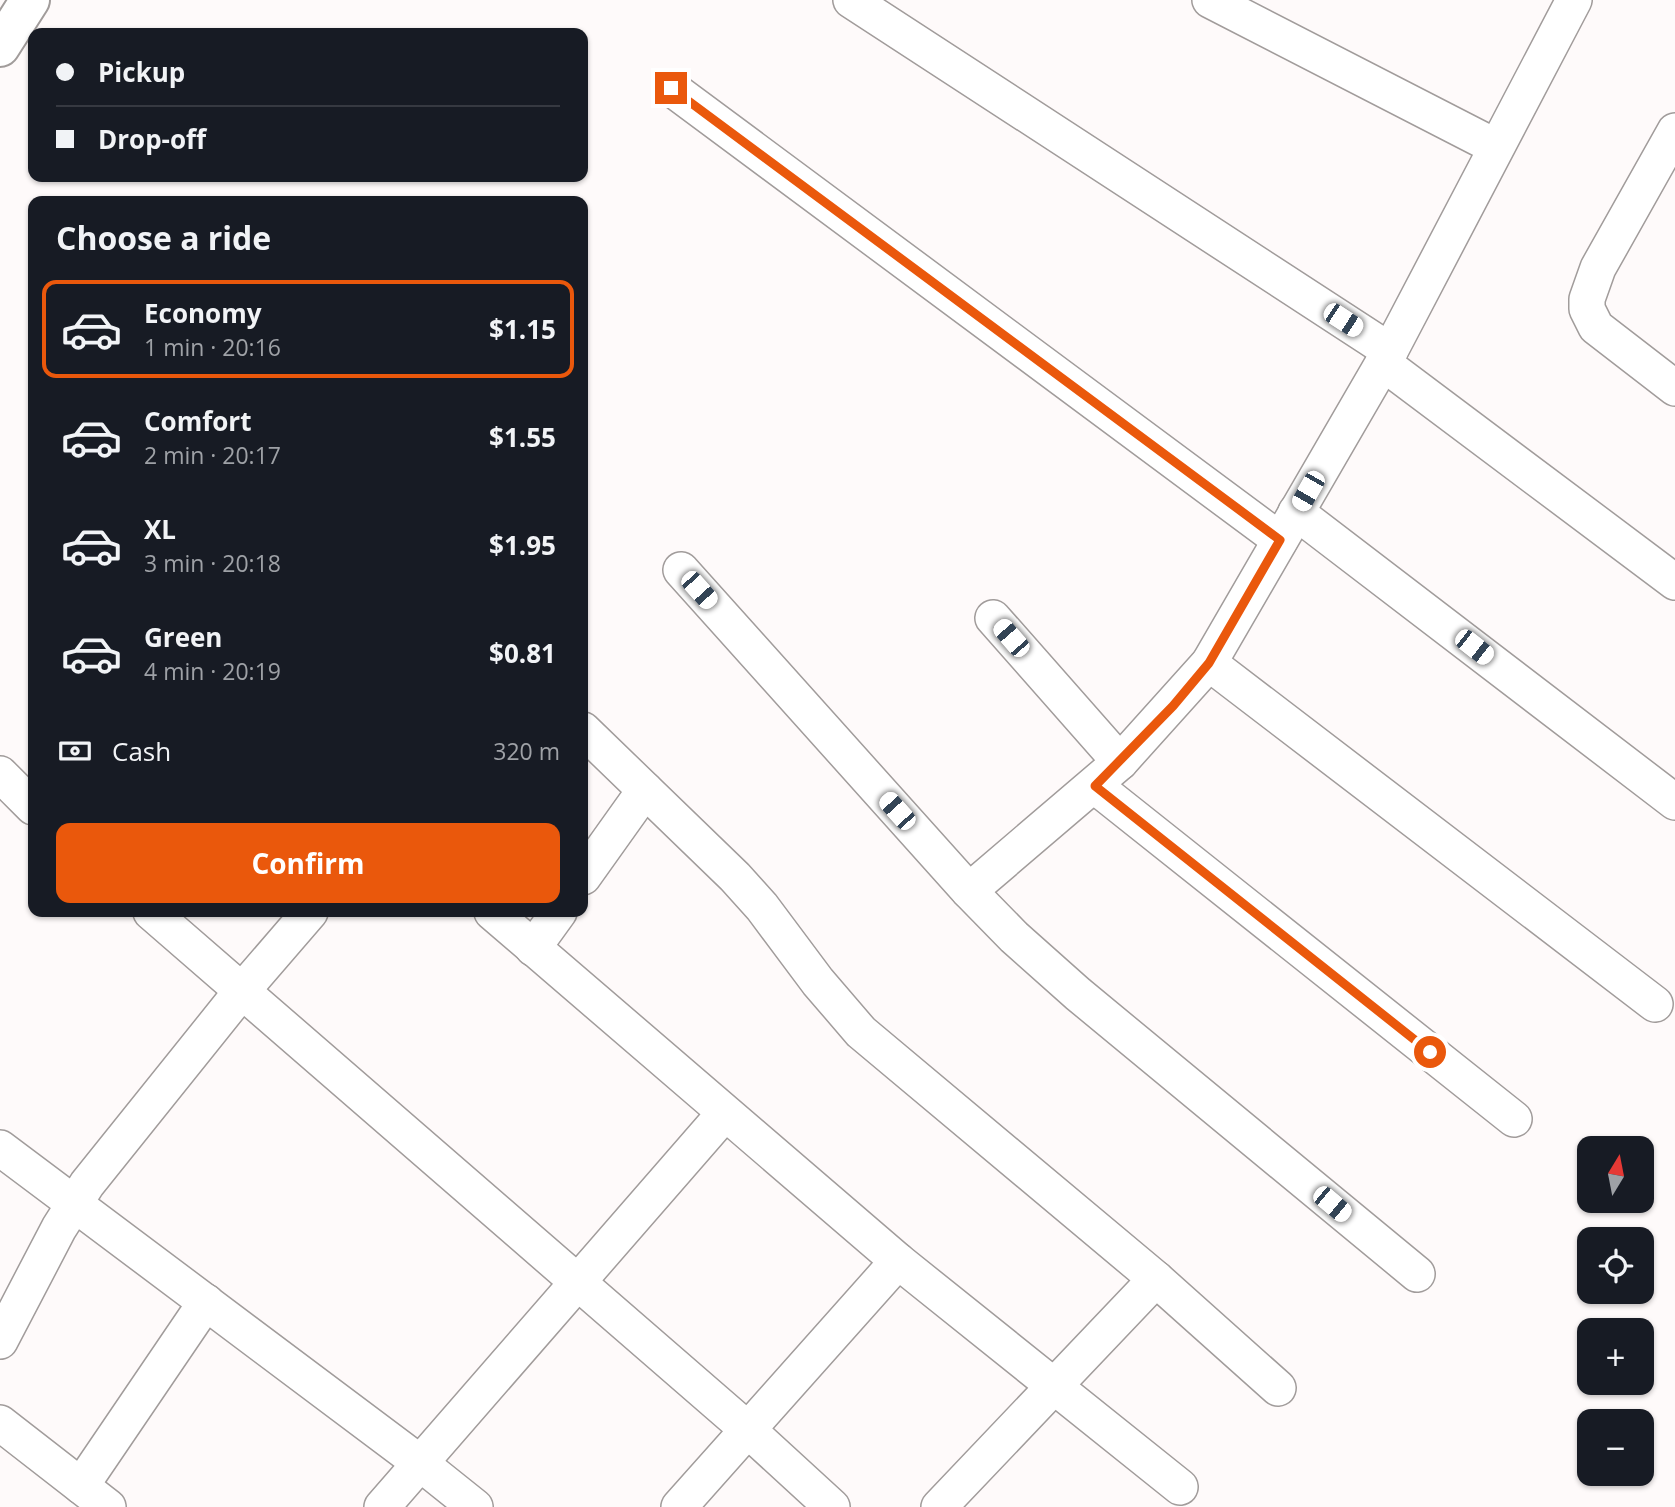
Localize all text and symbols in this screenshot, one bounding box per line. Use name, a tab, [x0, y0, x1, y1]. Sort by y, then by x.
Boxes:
text: Pickup	[98, 54, 185, 90]
route end	[655, 72, 687, 104]
text: Drop-off	[98, 121, 206, 157]
text: Choose a ride	[56, 216, 271, 259]
text: Economy	[144, 295, 262, 331]
icon: car	[60, 298, 123, 361]
car	[1320, 300, 1367, 340]
text: $1.15	[489, 311, 556, 347]
text: 1 min · 20:16	[144, 331, 281, 363]
text: Comfort	[144, 403, 251, 439]
icon: car	[60, 406, 123, 469]
text: $1.55	[489, 419, 556, 455]
text: 2 min · 20:17	[144, 439, 281, 471]
car	[1289, 468, 1328, 514]
text: XL	[144, 511, 176, 547]
icon: car	[60, 514, 123, 577]
text: $1.95	[489, 527, 556, 563]
text: 3 min · 20:18	[144, 547, 281, 579]
car	[678, 567, 721, 613]
car	[990, 615, 1033, 661]
text: Green	[144, 619, 222, 655]
icon: car	[60, 622, 123, 685]
car	[1451, 626, 1498, 668]
text: $0.81	[489, 635, 556, 671]
text: 4 min · 20:19	[144, 655, 281, 687]
icon: cash	[56, 732, 94, 770]
text: Cash	[112, 733, 171, 769]
text: 320 m	[493, 735, 560, 767]
car	[876, 788, 919, 834]
button: Confirm	[56, 823, 560, 903]
route start	[1414, 1036, 1446, 1068]
north arrow	[1577, 1136, 1654, 1213]
map controls	[1577, 1136, 1654, 1486]
car	[1310, 1182, 1355, 1226]
button: locate	[1577, 1227, 1654, 1304]
button: +	[1577, 1318, 1654, 1395]
button: −	[1577, 1409, 1654, 1486]

